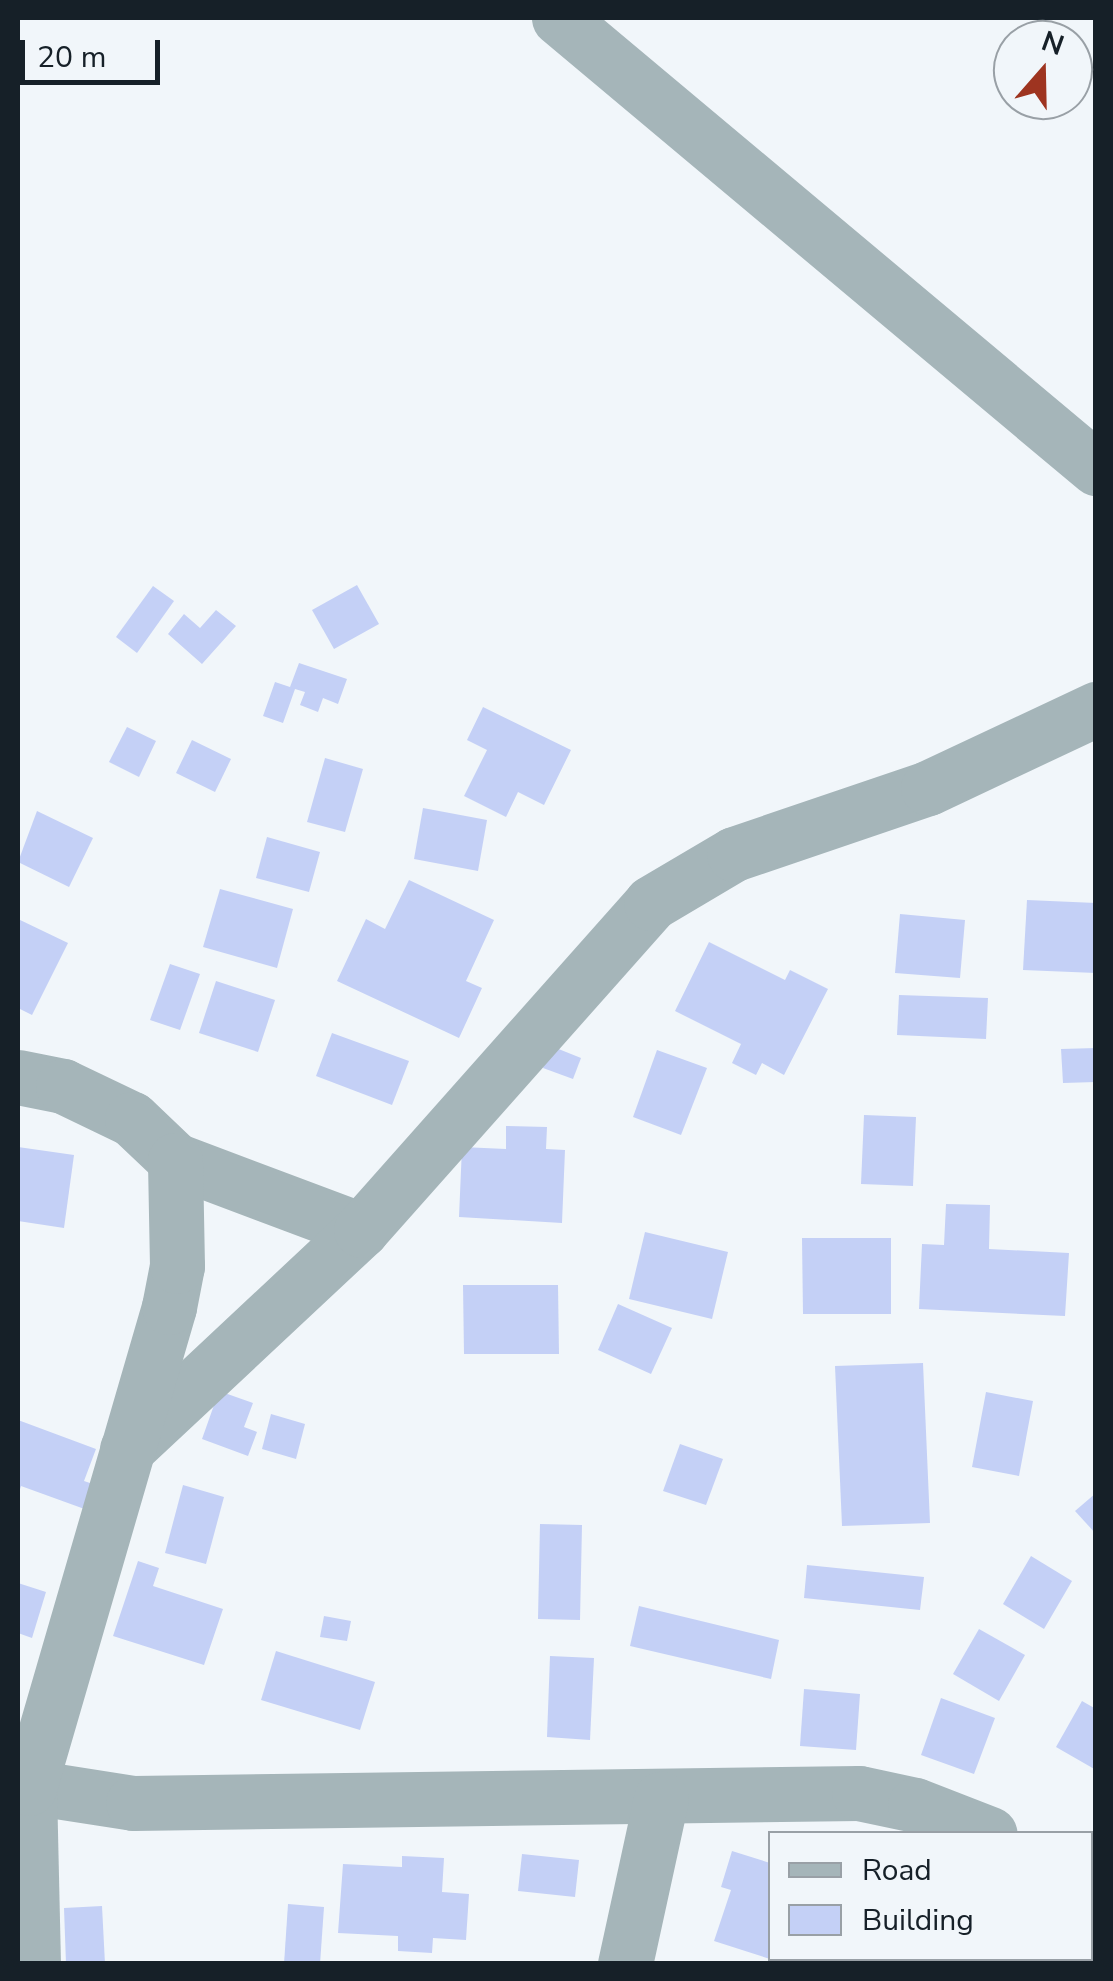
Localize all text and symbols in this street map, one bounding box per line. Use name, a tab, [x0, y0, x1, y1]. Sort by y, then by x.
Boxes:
scale bar	[25, 20, 165, 82]
north arrow	[993, 20, 1093, 120]
text: N	[1036, 22, 1069, 65]
text: 20 m	[37, 37, 106, 78]
legend	[768, 1831, 1093, 1961]
text: Road	[862, 1850, 932, 1891]
text: Building	[862, 1900, 974, 1941]

